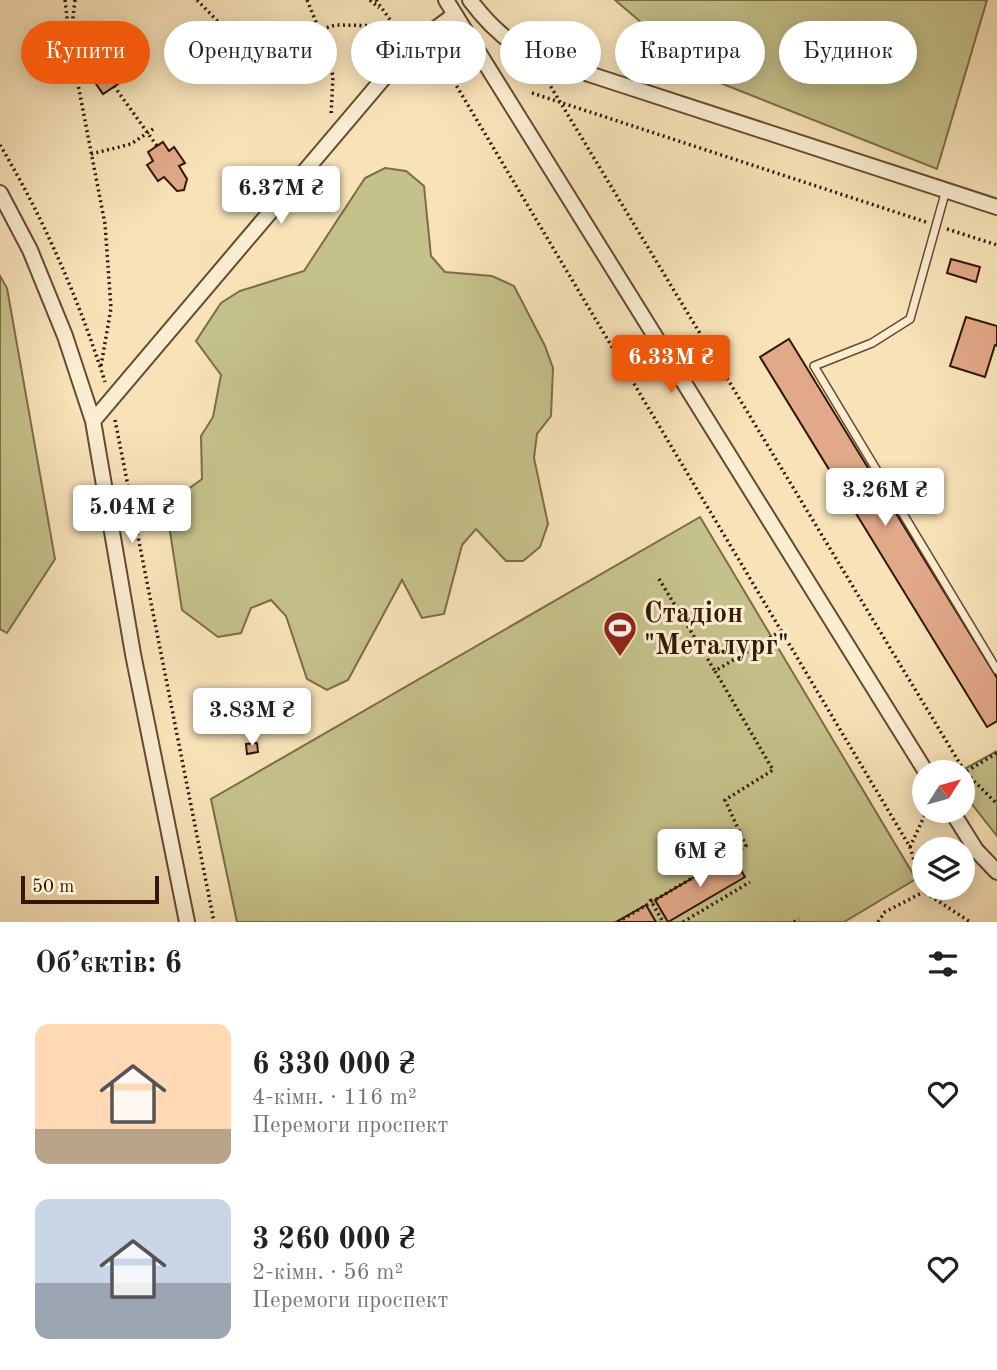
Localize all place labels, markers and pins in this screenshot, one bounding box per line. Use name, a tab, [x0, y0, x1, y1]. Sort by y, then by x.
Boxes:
pin: 6.37M ₴	[216, 166, 346, 226]
pin: 6.33M ₴	[606, 336, 736, 395]
pin: 3.26M ₴	[820, 468, 950, 528]
pin: 5.04M ₴	[67, 486, 197, 545]
place label: Стадіон "Металург"	[644, 600, 789, 661]
sports icon: Стадіон "Металург"	[601, 609, 639, 658]
pin: 3.83M ₴	[187, 688, 317, 748]
pin: 6M ₴	[659, 830, 741, 889]

